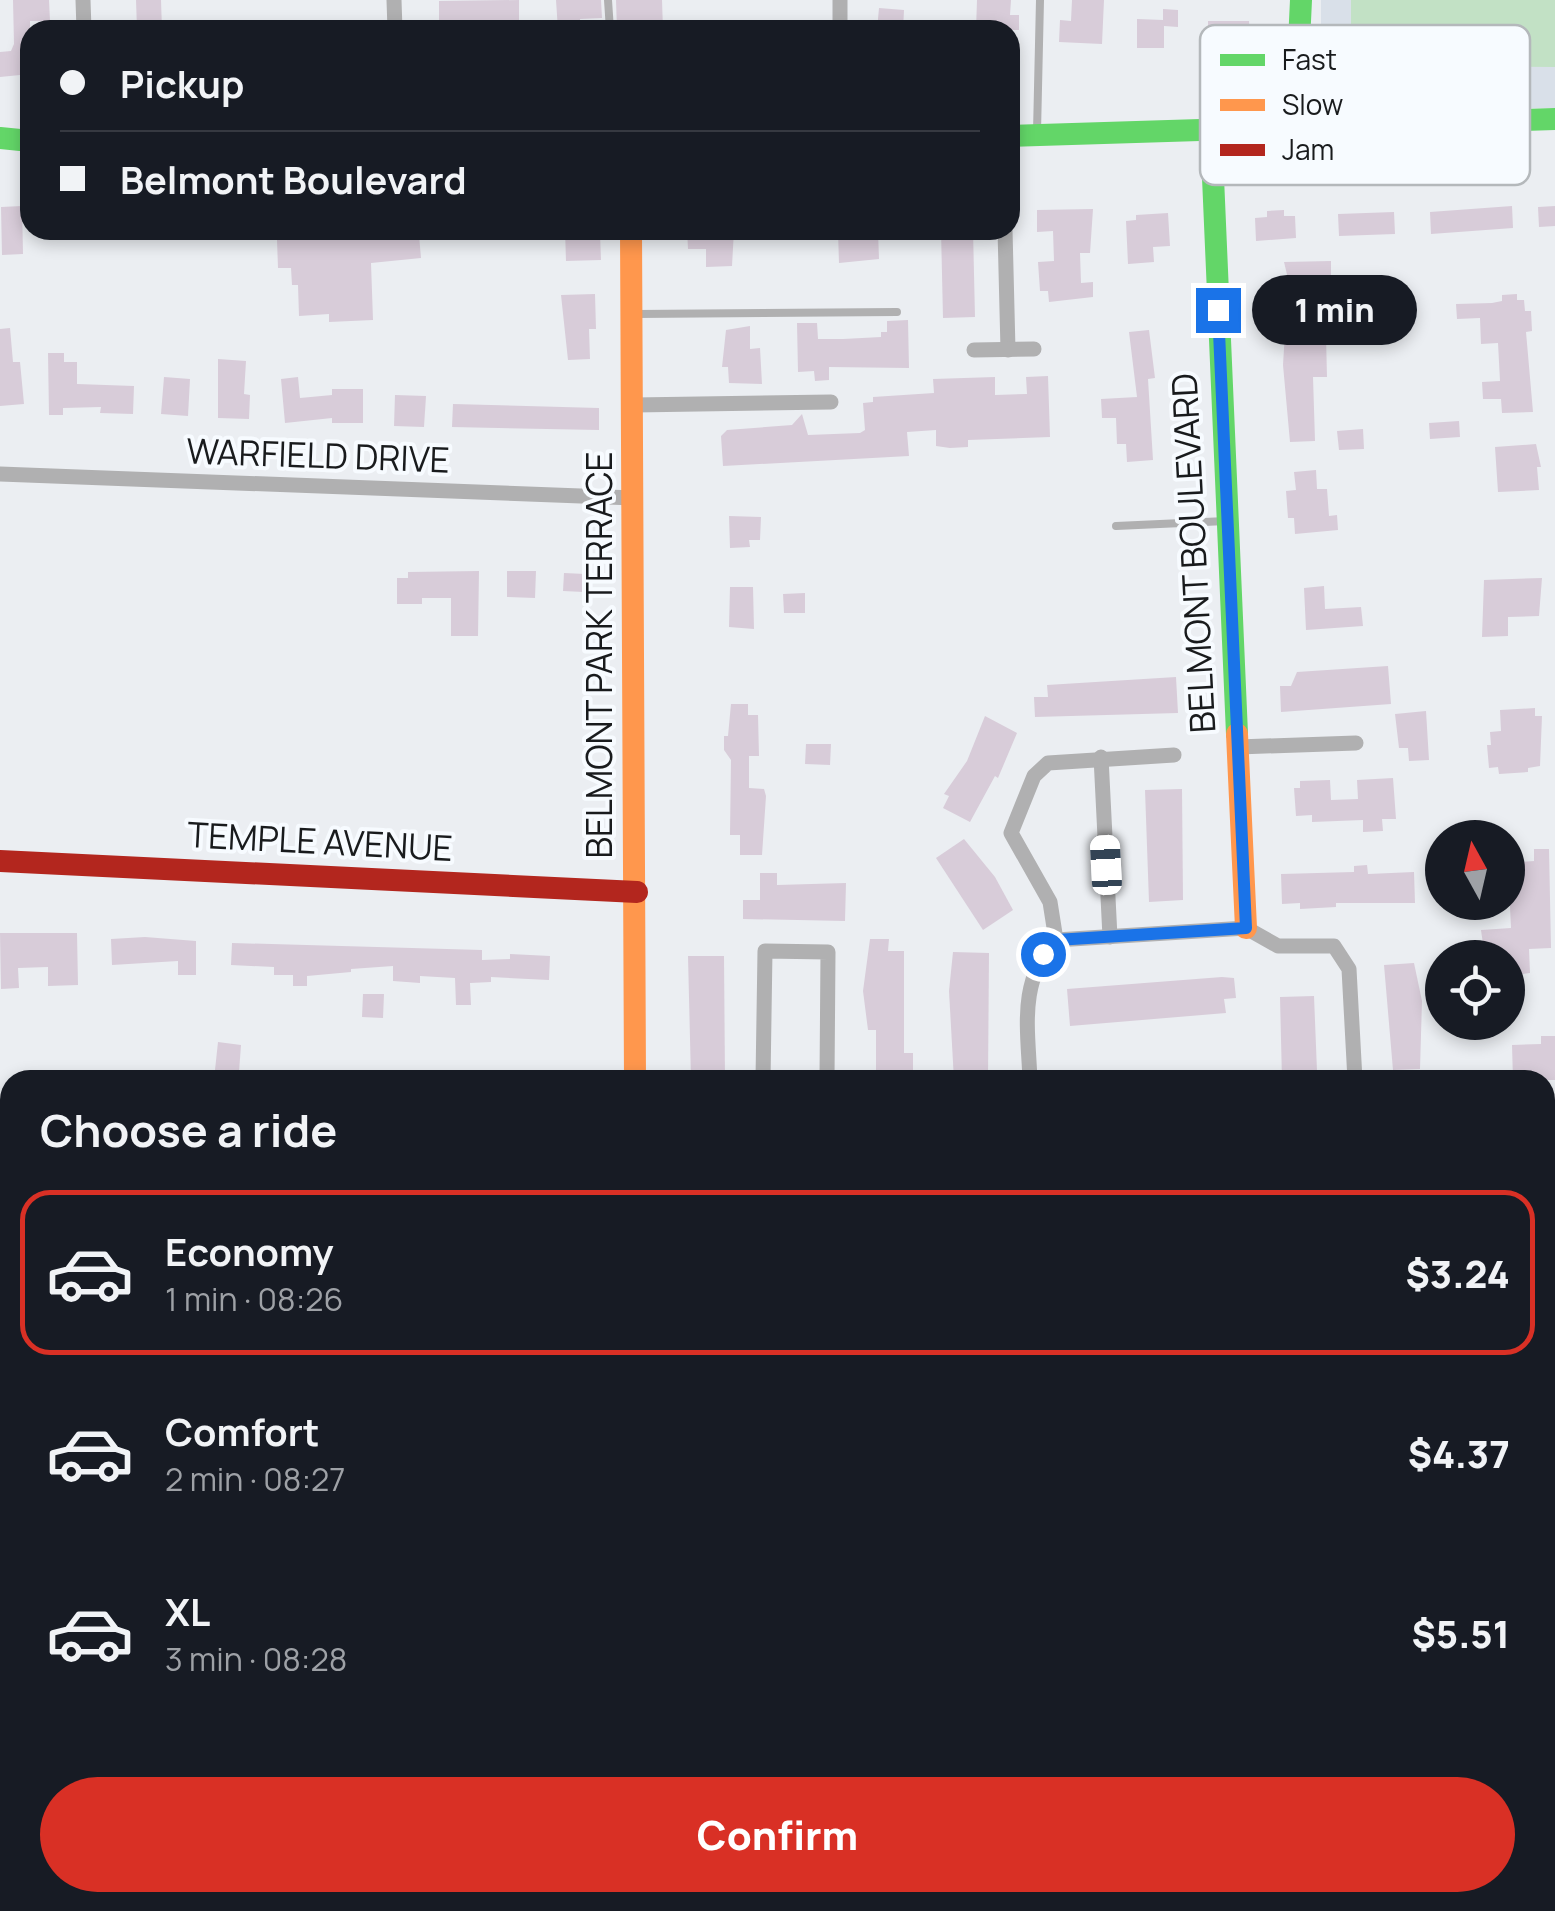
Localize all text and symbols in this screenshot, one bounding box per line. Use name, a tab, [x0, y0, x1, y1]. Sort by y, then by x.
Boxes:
legend	[1200, 25, 1530, 185]
text: Fast	[1282, 40, 1337, 78]
text: Pickup	[120, 57, 244, 109]
text: Slow	[1282, 85, 1343, 123]
text: Jam	[1282, 130, 1334, 168]
text: Belmont Boulevard	[120, 153, 467, 205]
callout: 1 min	[1253, 275, 1418, 345]
route end	[1196, 288, 1241, 333]
text: 1 min	[1294, 288, 1375, 332]
street label: BELMONT BOULEVARD	[1160, 372, 1226, 734]
street label: WARFIELD DRIVE	[186, 426, 451, 484]
street label: BELMONT PARK TERRACE	[575, 452, 623, 858]
street label: TEMPLE AVENUE	[186, 810, 454, 872]
north arrow	[1425, 820, 1525, 920]
map controls	[1425, 820, 1525, 1040]
car	[1089, 834, 1123, 896]
route start	[1021, 932, 1066, 977]
button: locate	[1425, 940, 1525, 1040]
text: Choose a ride	[40, 1099, 337, 1161]
text: Economy	[165, 1225, 334, 1277]
icon: car	[45, 1228, 135, 1318]
text: $3.24	[1405, 1247, 1510, 1299]
text: 1 min · 08:26	[165, 1277, 343, 1321]
text: Comfort	[165, 1405, 319, 1457]
icon: car	[45, 1408, 135, 1498]
text: $4.37	[1408, 1427, 1510, 1479]
text: 2 min · 08:27	[165, 1457, 345, 1501]
text: XL	[165, 1585, 210, 1637]
icon: car	[45, 1588, 135, 1678]
text: $5.51	[1411, 1607, 1510, 1659]
text: 3 min · 08:28	[165, 1637, 347, 1681]
button: Confirm	[40, 1777, 1515, 1892]

